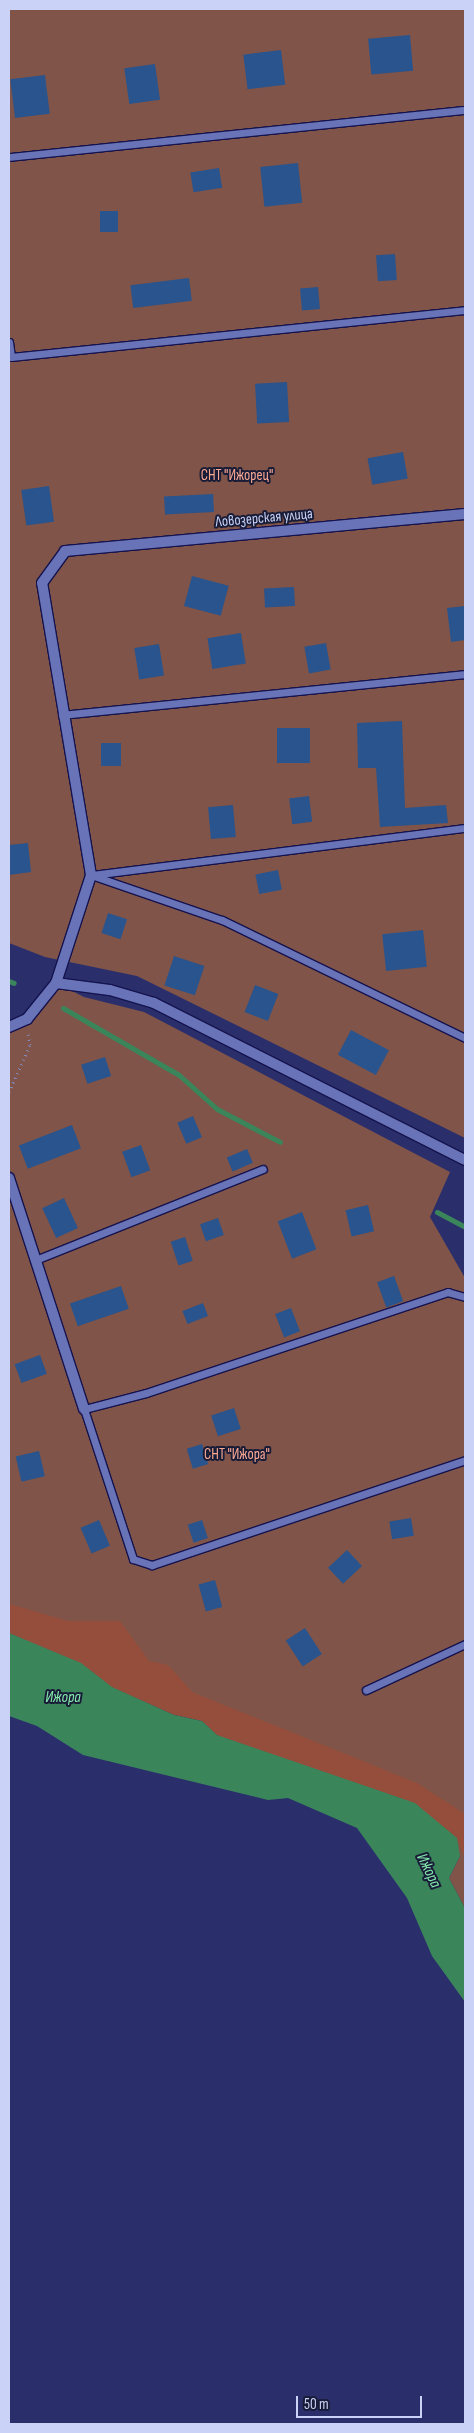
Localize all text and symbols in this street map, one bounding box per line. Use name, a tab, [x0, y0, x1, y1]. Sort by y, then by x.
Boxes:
park label: СНТ "Ижорец"	[201, 467, 273, 485]
street label: Ловозерская улица	[215, 505, 313, 531]
park label: СНТ "Ижора"	[204, 1446, 270, 1464]
water label: Ижора	[45, 1688, 81, 1708]
water label: Ижора	[412, 1851, 444, 1891]
scale bar	[299, 2386, 425, 2418]
text: 50 m	[304, 2395, 329, 2414]

